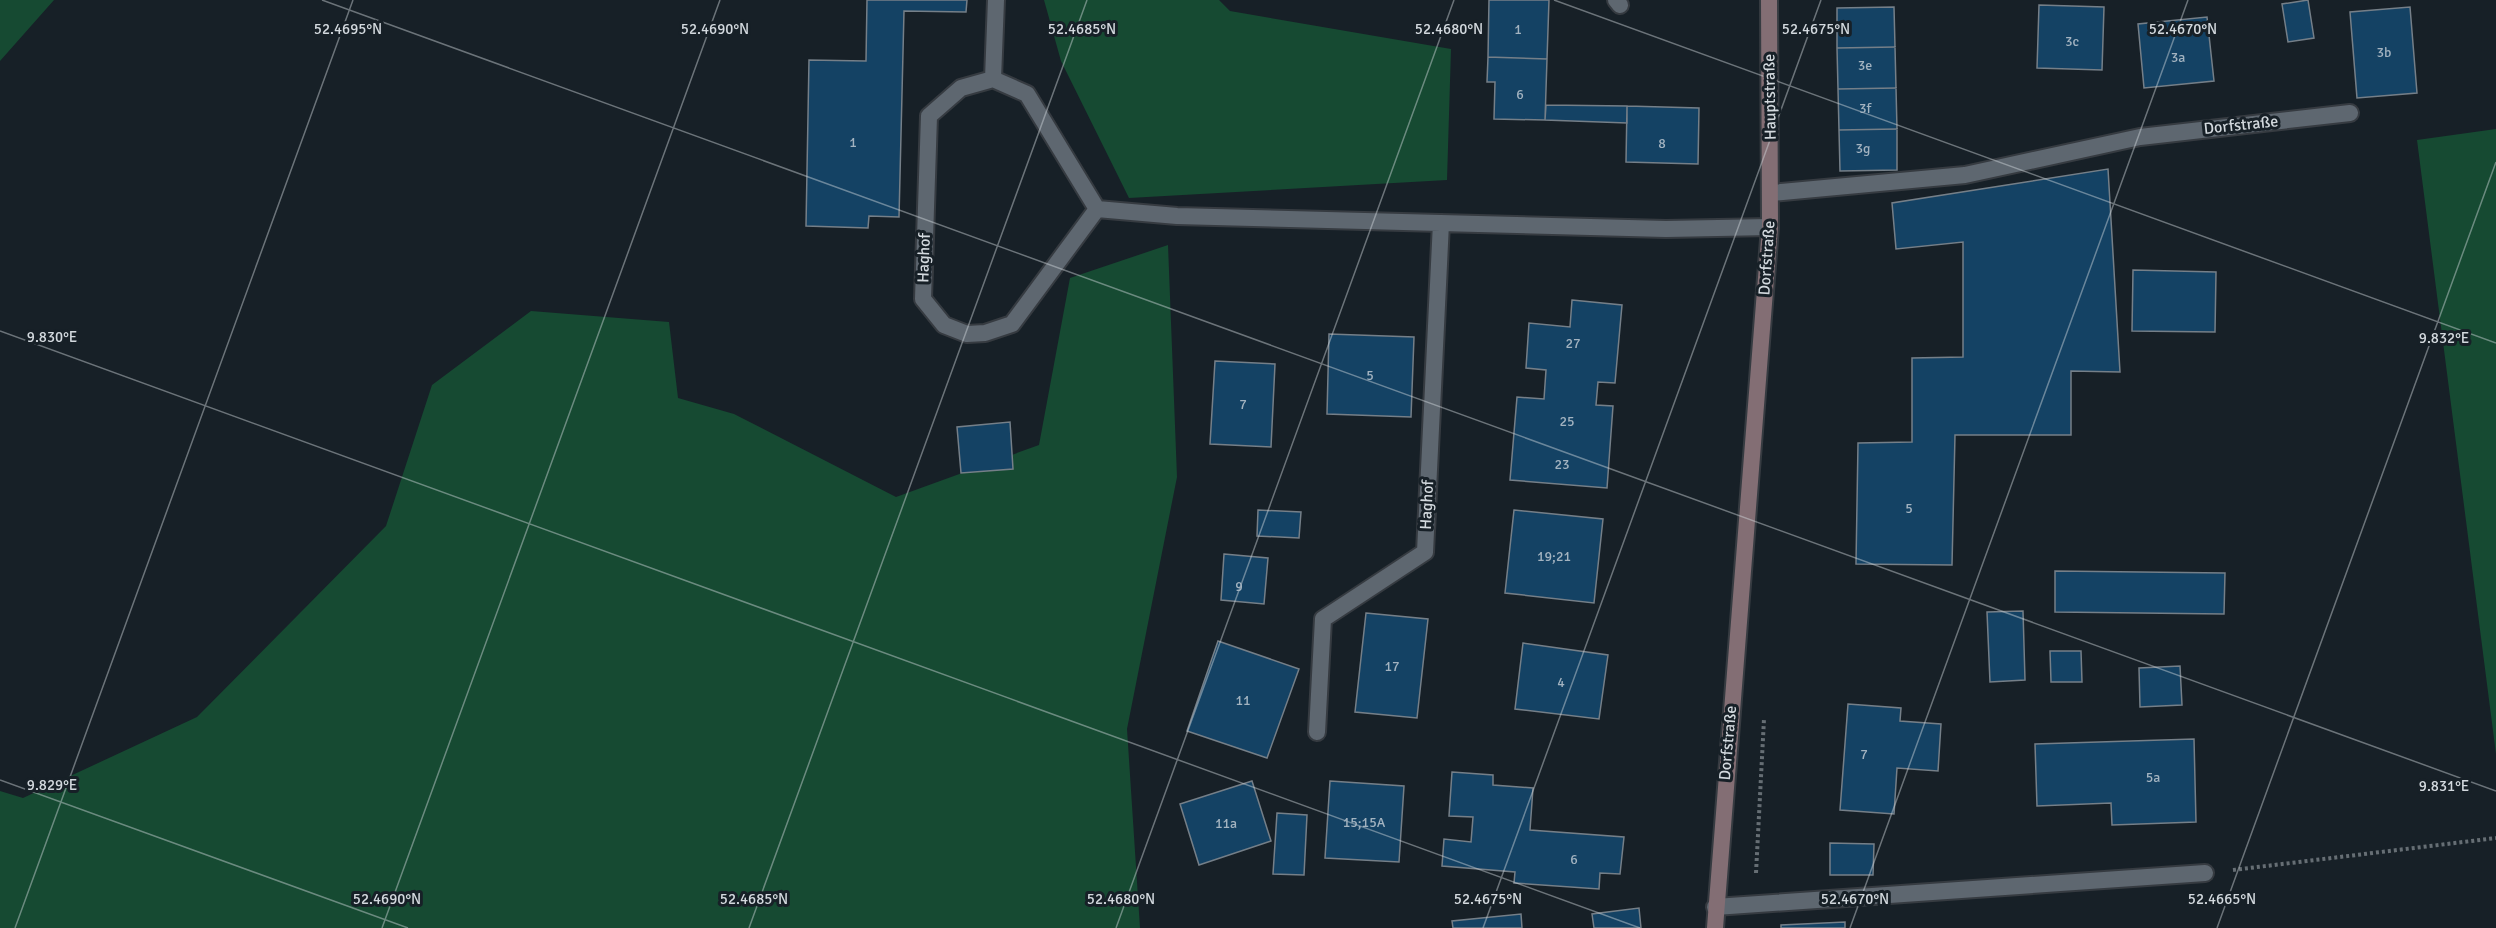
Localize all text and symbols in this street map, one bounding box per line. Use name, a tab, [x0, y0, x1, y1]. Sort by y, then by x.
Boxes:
text: 52.4695°N	[314, 20, 382, 38]
text: 52.4690°N	[681, 20, 749, 38]
text: 52.4685°N	[1048, 20, 1116, 38]
text: 52.4680°N	[1415, 20, 1483, 38]
text: 52.4675°N	[1782, 20, 1850, 38]
text: 52.4670°N	[2149, 20, 2217, 38]
house number: 1	[1514, 21, 1522, 38]
house number: 3c	[2065, 33, 2079, 50]
house number: 3b	[2377, 44, 2391, 61]
house number: 3a	[2171, 49, 2185, 66]
street label: Hauptstraße	[1759, 54, 1781, 140]
house number: 3e	[1858, 57, 1872, 74]
house number: 6	[1516, 86, 1524, 103]
house number: 3f	[1859, 100, 1872, 117]
street label: Dorfstraße	[2203, 111, 2279, 139]
house number: 1	[849, 134, 857, 151]
house number: 8	[1658, 135, 1666, 152]
house number: 3g	[1856, 140, 1870, 157]
street label: Dorfstraße	[1754, 220, 1780, 296]
street label: Haghof	[913, 232, 935, 283]
text: 9.830°E	[27, 328, 77, 346]
text: 9.832°E	[2419, 329, 2469, 347]
house number: 27	[1565, 335, 1581, 352]
house number: 5	[1366, 367, 1374, 384]
house number: 7	[1239, 396, 1247, 413]
house number: 25	[1559, 413, 1575, 430]
house number: 23	[1554, 456, 1570, 473]
street label: Haghof	[1416, 479, 1438, 530]
house number: 5	[1905, 500, 1913, 517]
house number: 19;21	[1537, 548, 1571, 565]
house number: 9	[1235, 578, 1243, 595]
house number: 17	[1384, 658, 1400, 675]
house number: 4	[1557, 674, 1565, 691]
house number: 11	[1235, 692, 1251, 709]
street label: Dorfstraße	[1715, 705, 1741, 781]
house number: 7	[1860, 746, 1868, 763]
house number: 5a	[2146, 769, 2160, 786]
text: 9.829°E	[27, 776, 77, 794]
text: 9.831°E	[2419, 777, 2469, 795]
house number: 15;15A	[1343, 814, 1386, 831]
house number: 11a	[1215, 815, 1237, 832]
house number: 6	[1570, 851, 1578, 868]
text: 52.4690°N	[353, 890, 421, 908]
text: 52.4685°N	[720, 890, 788, 908]
text: 52.4680°N	[1087, 890, 1155, 908]
text: 52.4675°N	[1454, 890, 1522, 908]
text: 52.4670°N	[1821, 890, 1889, 908]
text: 52.4665°N	[2188, 890, 2256, 908]

